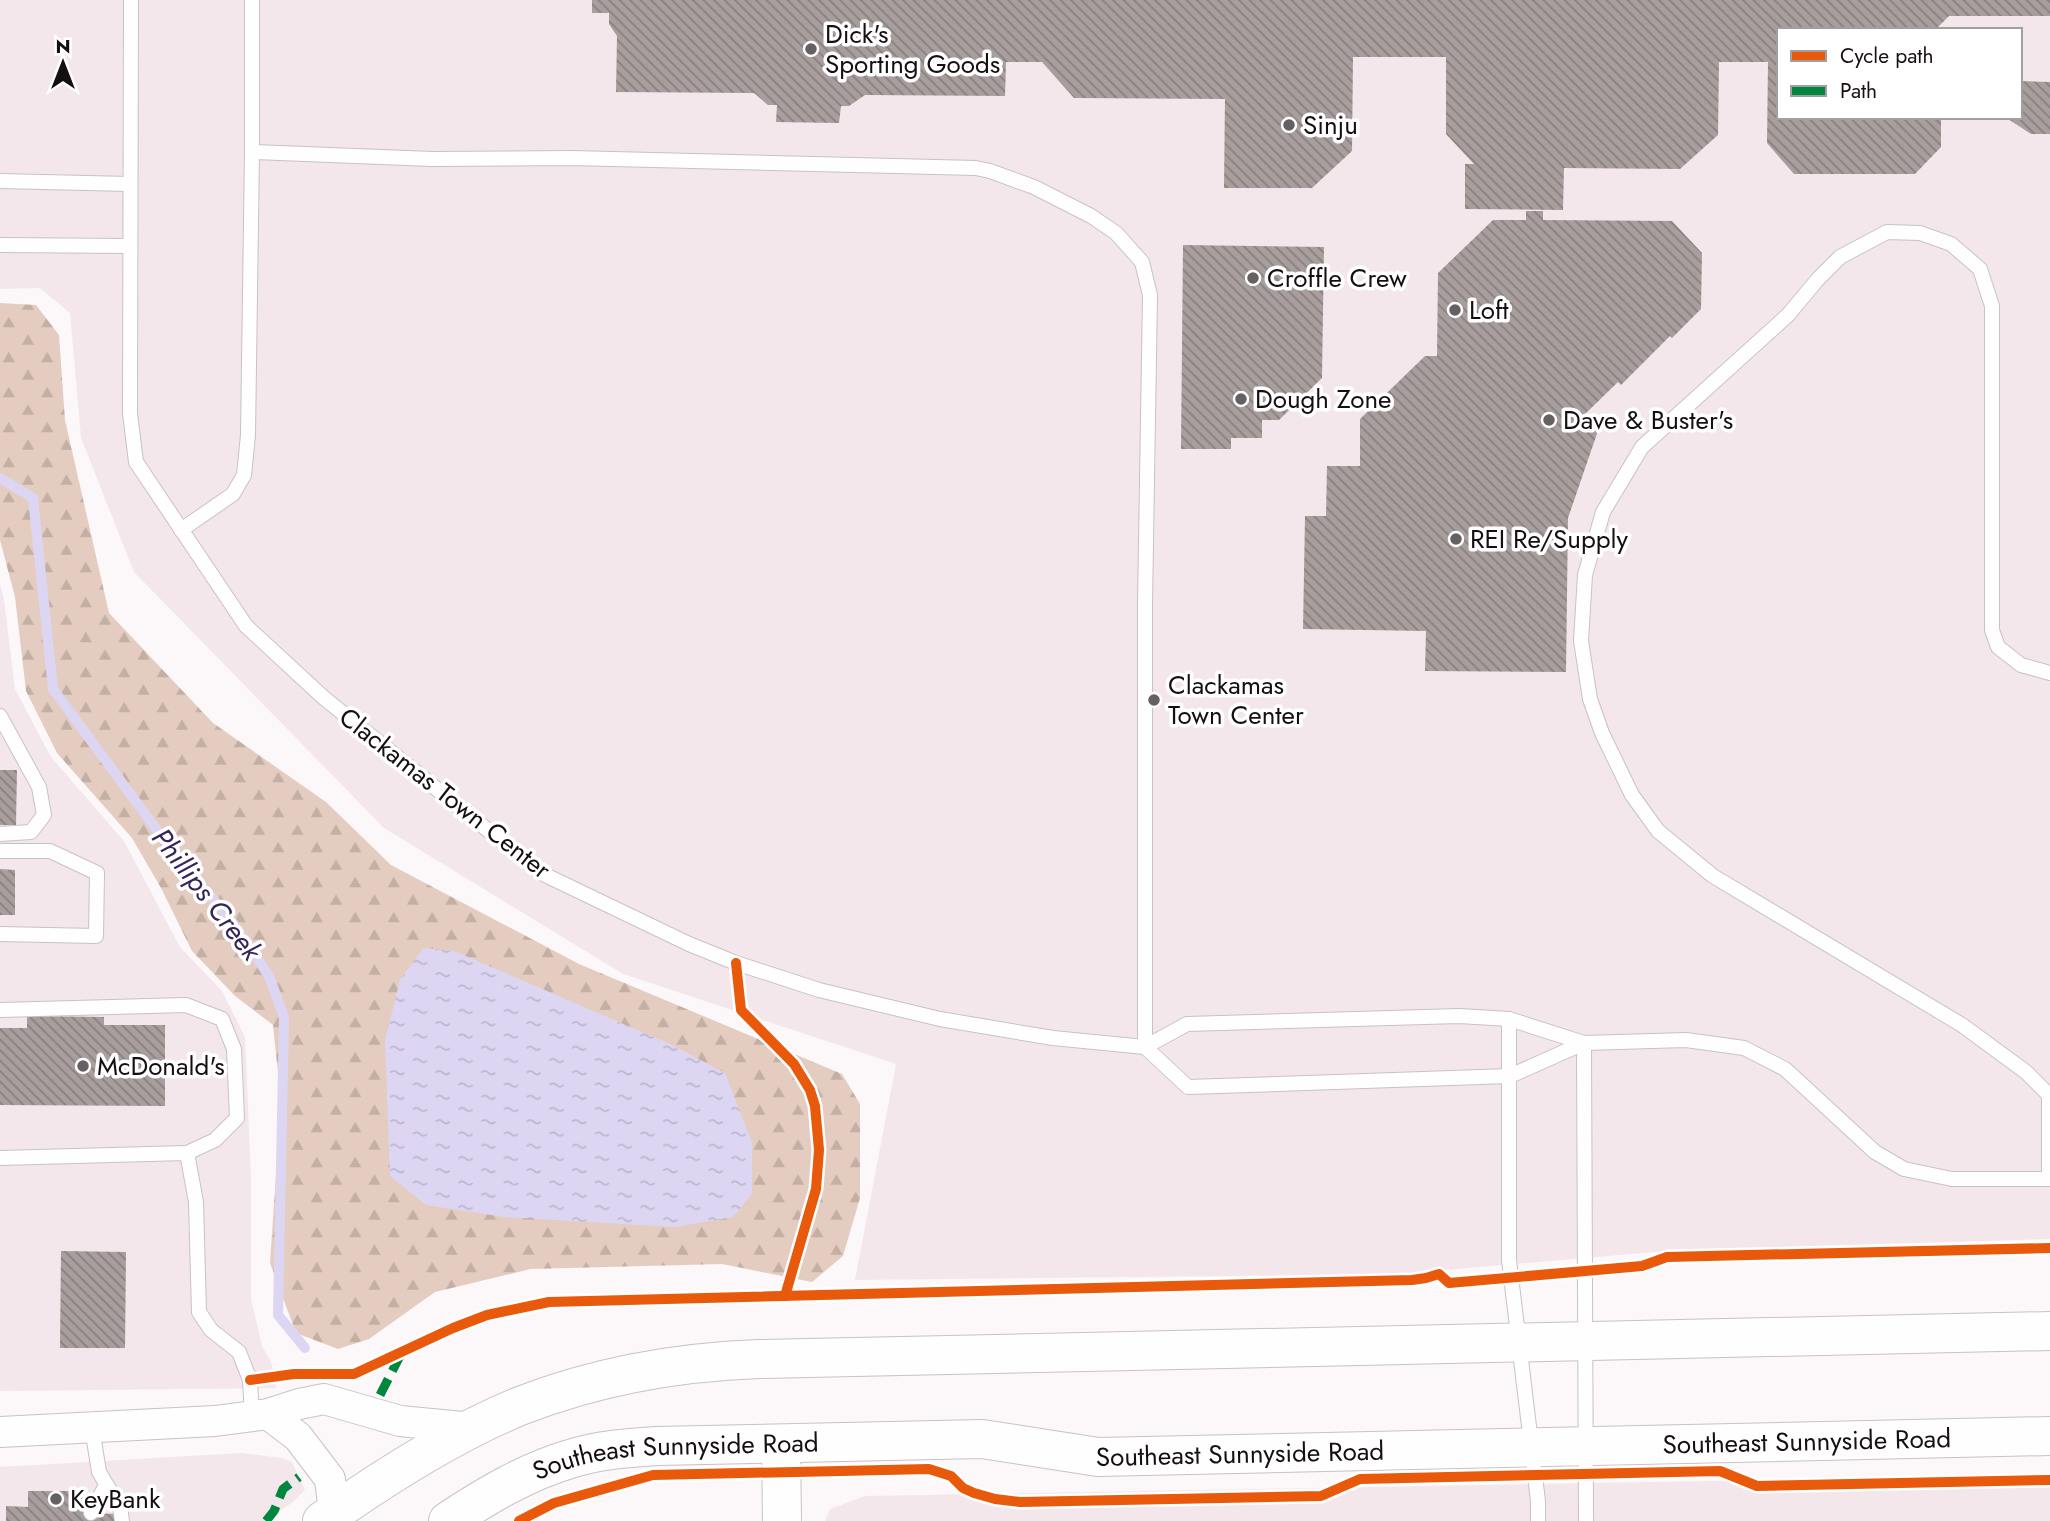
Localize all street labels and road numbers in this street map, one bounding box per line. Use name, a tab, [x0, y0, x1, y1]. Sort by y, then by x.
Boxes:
street label: Clackamas Town Center	[331, 698, 559, 888]
street label: Southeast Sunnyside Road	[1662, 1419, 1951, 1464]
street label: Southeast Sunnyside Road	[527, 1424, 819, 1490]
street label: Southeast Sunnyside Road	[1095, 1432, 1385, 1476]

